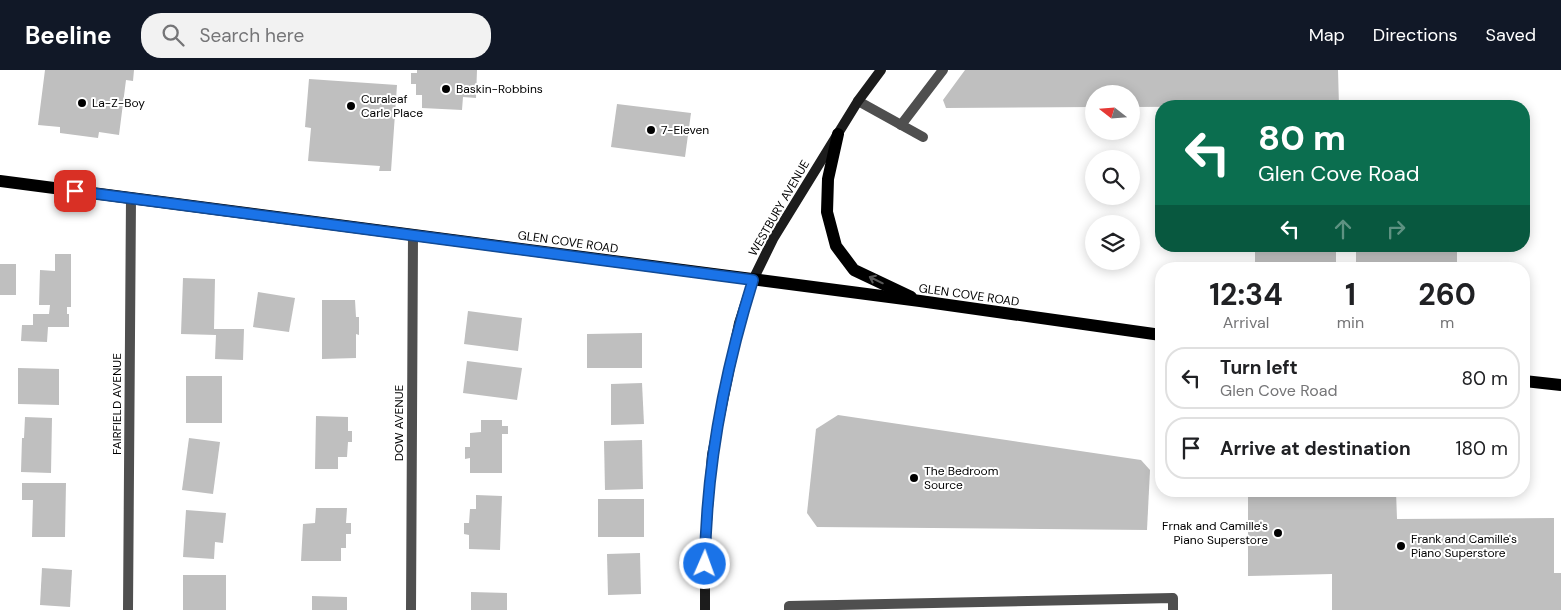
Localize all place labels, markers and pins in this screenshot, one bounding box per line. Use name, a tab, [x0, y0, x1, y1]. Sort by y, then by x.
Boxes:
place label: Baskin-Robbins	[456, 81, 543, 97]
marker: Baskin-Robbins	[440, 83, 452, 95]
place label: Curaleaf Carle Place	[361, 91, 423, 121]
place label: La-Z-Boy	[92, 95, 145, 111]
marker: La-Z-Boy	[76, 97, 88, 109]
marker: Curaleaf Carle Place	[345, 100, 357, 112]
place label: 7-Eleven	[661, 122, 709, 138]
marker: 7-Eleven	[645, 124, 657, 136]
pin	[54, 170, 96, 212]
place label: The Bedroom Source	[924, 463, 998, 493]
marker: The Bedroom Source	[908, 472, 920, 484]
place label: Frnak and Camille's Piano Superstore	[1162, 518, 1268, 548]
marker: Frnak and Camille's Piano Superstore	[1272, 527, 1284, 539]
place label: Frank and Camille's Piano Superstore	[1411, 531, 1517, 561]
marker: Frank and Camille's Piano Superstore	[1395, 540, 1407, 552]

